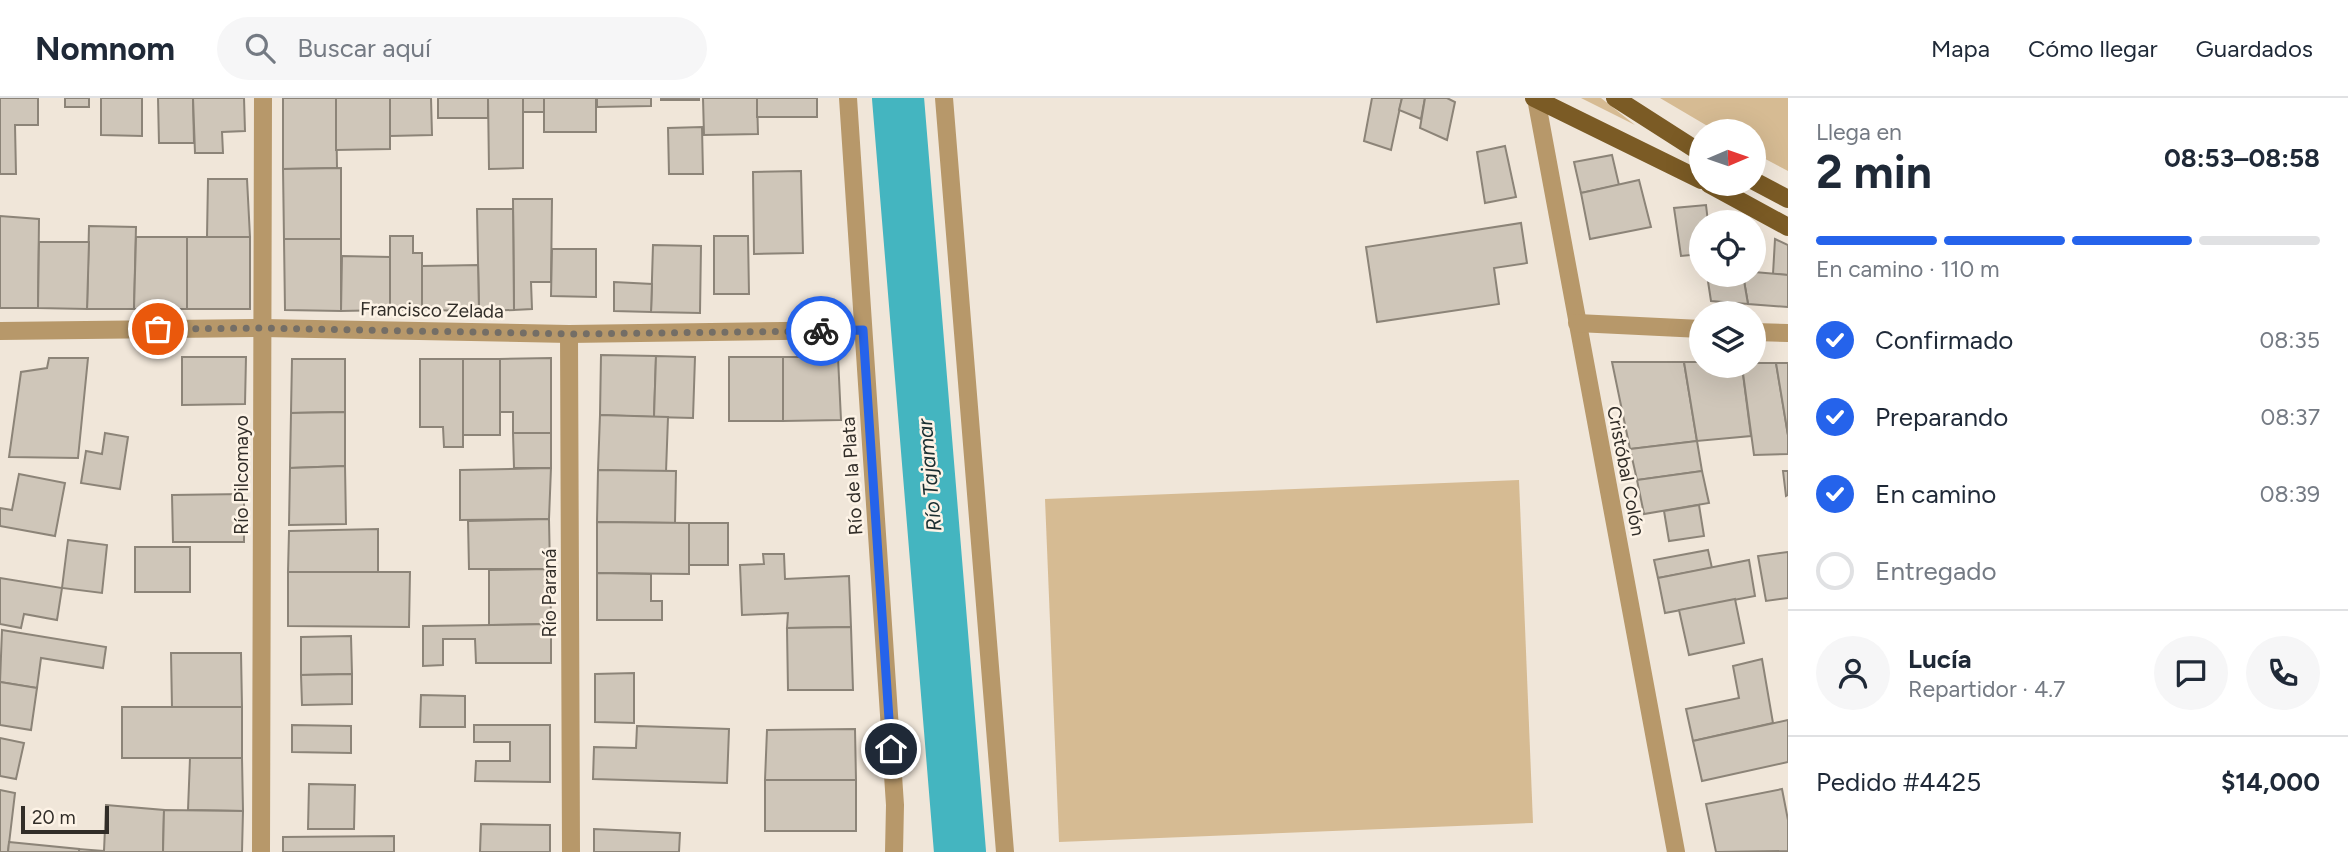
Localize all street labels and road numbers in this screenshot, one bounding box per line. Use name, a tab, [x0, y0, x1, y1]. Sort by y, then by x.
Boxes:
street label: Francisco Zelada	[360, 297, 504, 323]
street label: Cristóbal Colón	[1602, 404, 1650, 538]
street label: Río Pilcomayo	[230, 415, 253, 535]
street label: Río de la Plata	[836, 416, 868, 536]
street label: Río Paraná	[538, 549, 561, 637]

